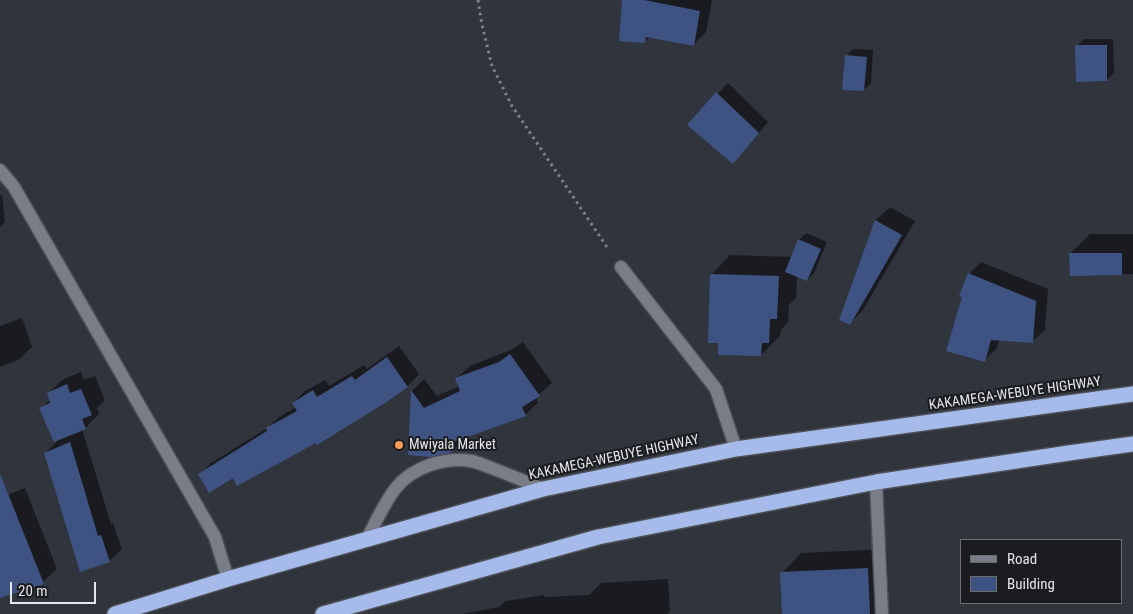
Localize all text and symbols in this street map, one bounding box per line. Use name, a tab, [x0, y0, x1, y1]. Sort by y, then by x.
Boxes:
street label: KAKAMEGA-WEBUYE HIGHWAY	[928, 374, 1102, 414]
street label: KAKAMEGA-WEBUYE HIGHWAY	[527, 432, 701, 484]
place label: Mwiyala Market	[409, 437, 496, 453]
marker: Mwiyala Market	[393, 439, 405, 451]
legend	[960, 539, 1123, 604]
text: Road	[1007, 550, 1037, 568]
scale bar	[12, 572, 99, 604]
text: Building	[1007, 575, 1055, 593]
text: 20 m	[18, 582, 48, 600]

